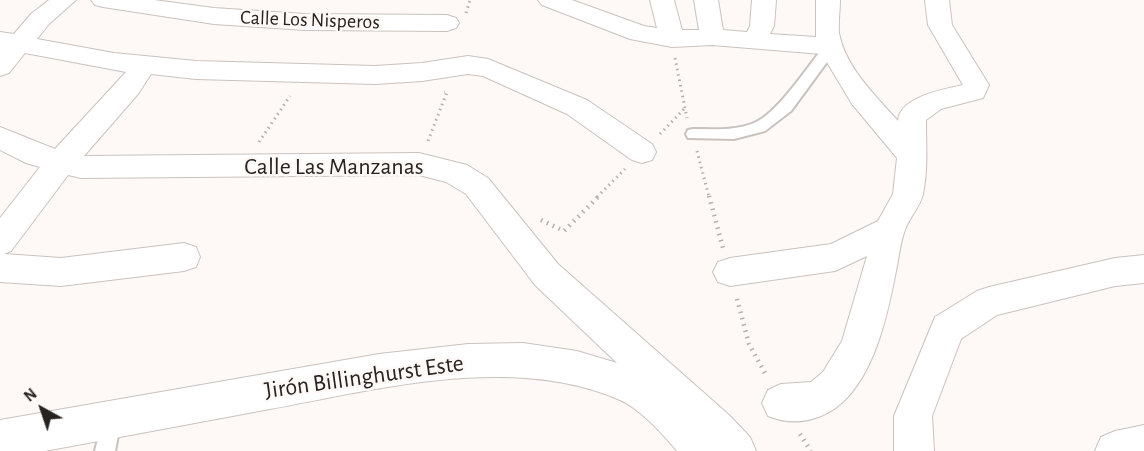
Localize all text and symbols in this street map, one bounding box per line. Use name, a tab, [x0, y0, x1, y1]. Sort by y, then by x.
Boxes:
street label: Calle Los Nisperos	[240, 6, 380, 34]
street label: Calle Las Manzanas	[244, 153, 424, 181]
street label: Jirón Billinghurst Este	[263, 349, 465, 405]
north arrow	[12, 379, 72, 439]
text: N	[21, 386, 40, 405]

